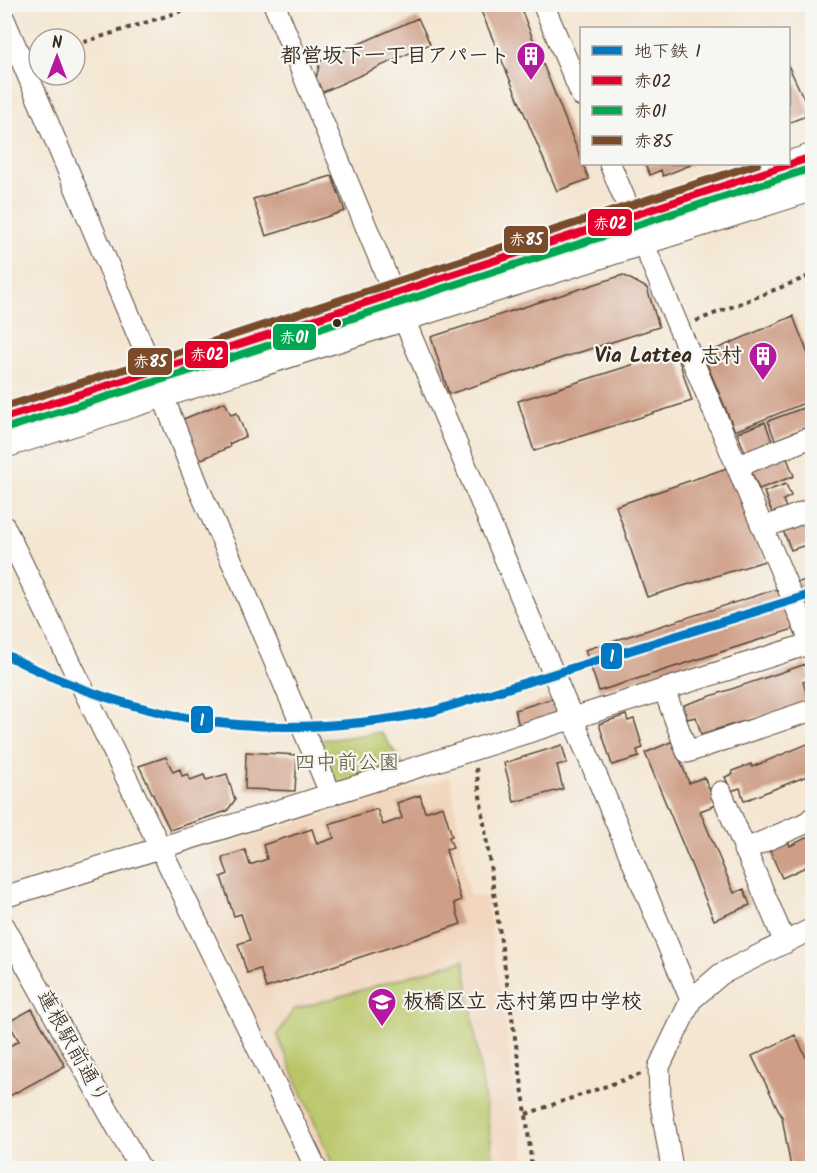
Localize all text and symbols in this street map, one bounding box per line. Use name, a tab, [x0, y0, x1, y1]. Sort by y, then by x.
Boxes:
north arrow	[27, 27, 87, 87]
legend	[580, 27, 790, 165]
text: N	[52, 31, 62, 56]
text: 地下鉄 I	[634, 38, 701, 67]
place label: 都営坂下一丁目アパート	[280, 40, 510, 73]
building icon: 都営坂下一丁目アパート	[515, 40, 547, 82]
text: 赤02	[634, 68, 671, 97]
text: 赤01	[634, 98, 667, 127]
text: 赤85	[634, 128, 674, 157]
line badge: 赤02	[587, 208, 633, 237]
text: 赤02	[593, 212, 627, 237]
line badge: 赤85	[503, 225, 549, 254]
text: 赤85	[509, 228, 545, 253]
unlabelled marker	[331, 317, 343, 329]
line badge: 赤01	[272, 323, 317, 351]
text: 赤01	[279, 326, 309, 351]
line badge: 赤02	[184, 340, 229, 369]
place label: Via Lattea 志村	[594, 340, 742, 373]
building icon: Via Lattea 志村	[747, 340, 779, 382]
text: 赤02	[190, 343, 224, 368]
line badge: 赤85	[127, 347, 173, 376]
text: 赤85	[133, 350, 169, 375]
line badge: I	[600, 642, 623, 670]
text: I	[610, 645, 615, 670]
line badge: I	[190, 705, 214, 734]
text: I	[200, 709, 205, 734]
park label: 四中前公園	[295, 747, 400, 780]
street label: 蓮根駅前通り	[27, 984, 117, 1110]
school or university icon: 板橋区立 志村第四中学校	[366, 986, 398, 1028]
place label: 板橋区立 志村第四中学校	[403, 986, 642, 1019]

